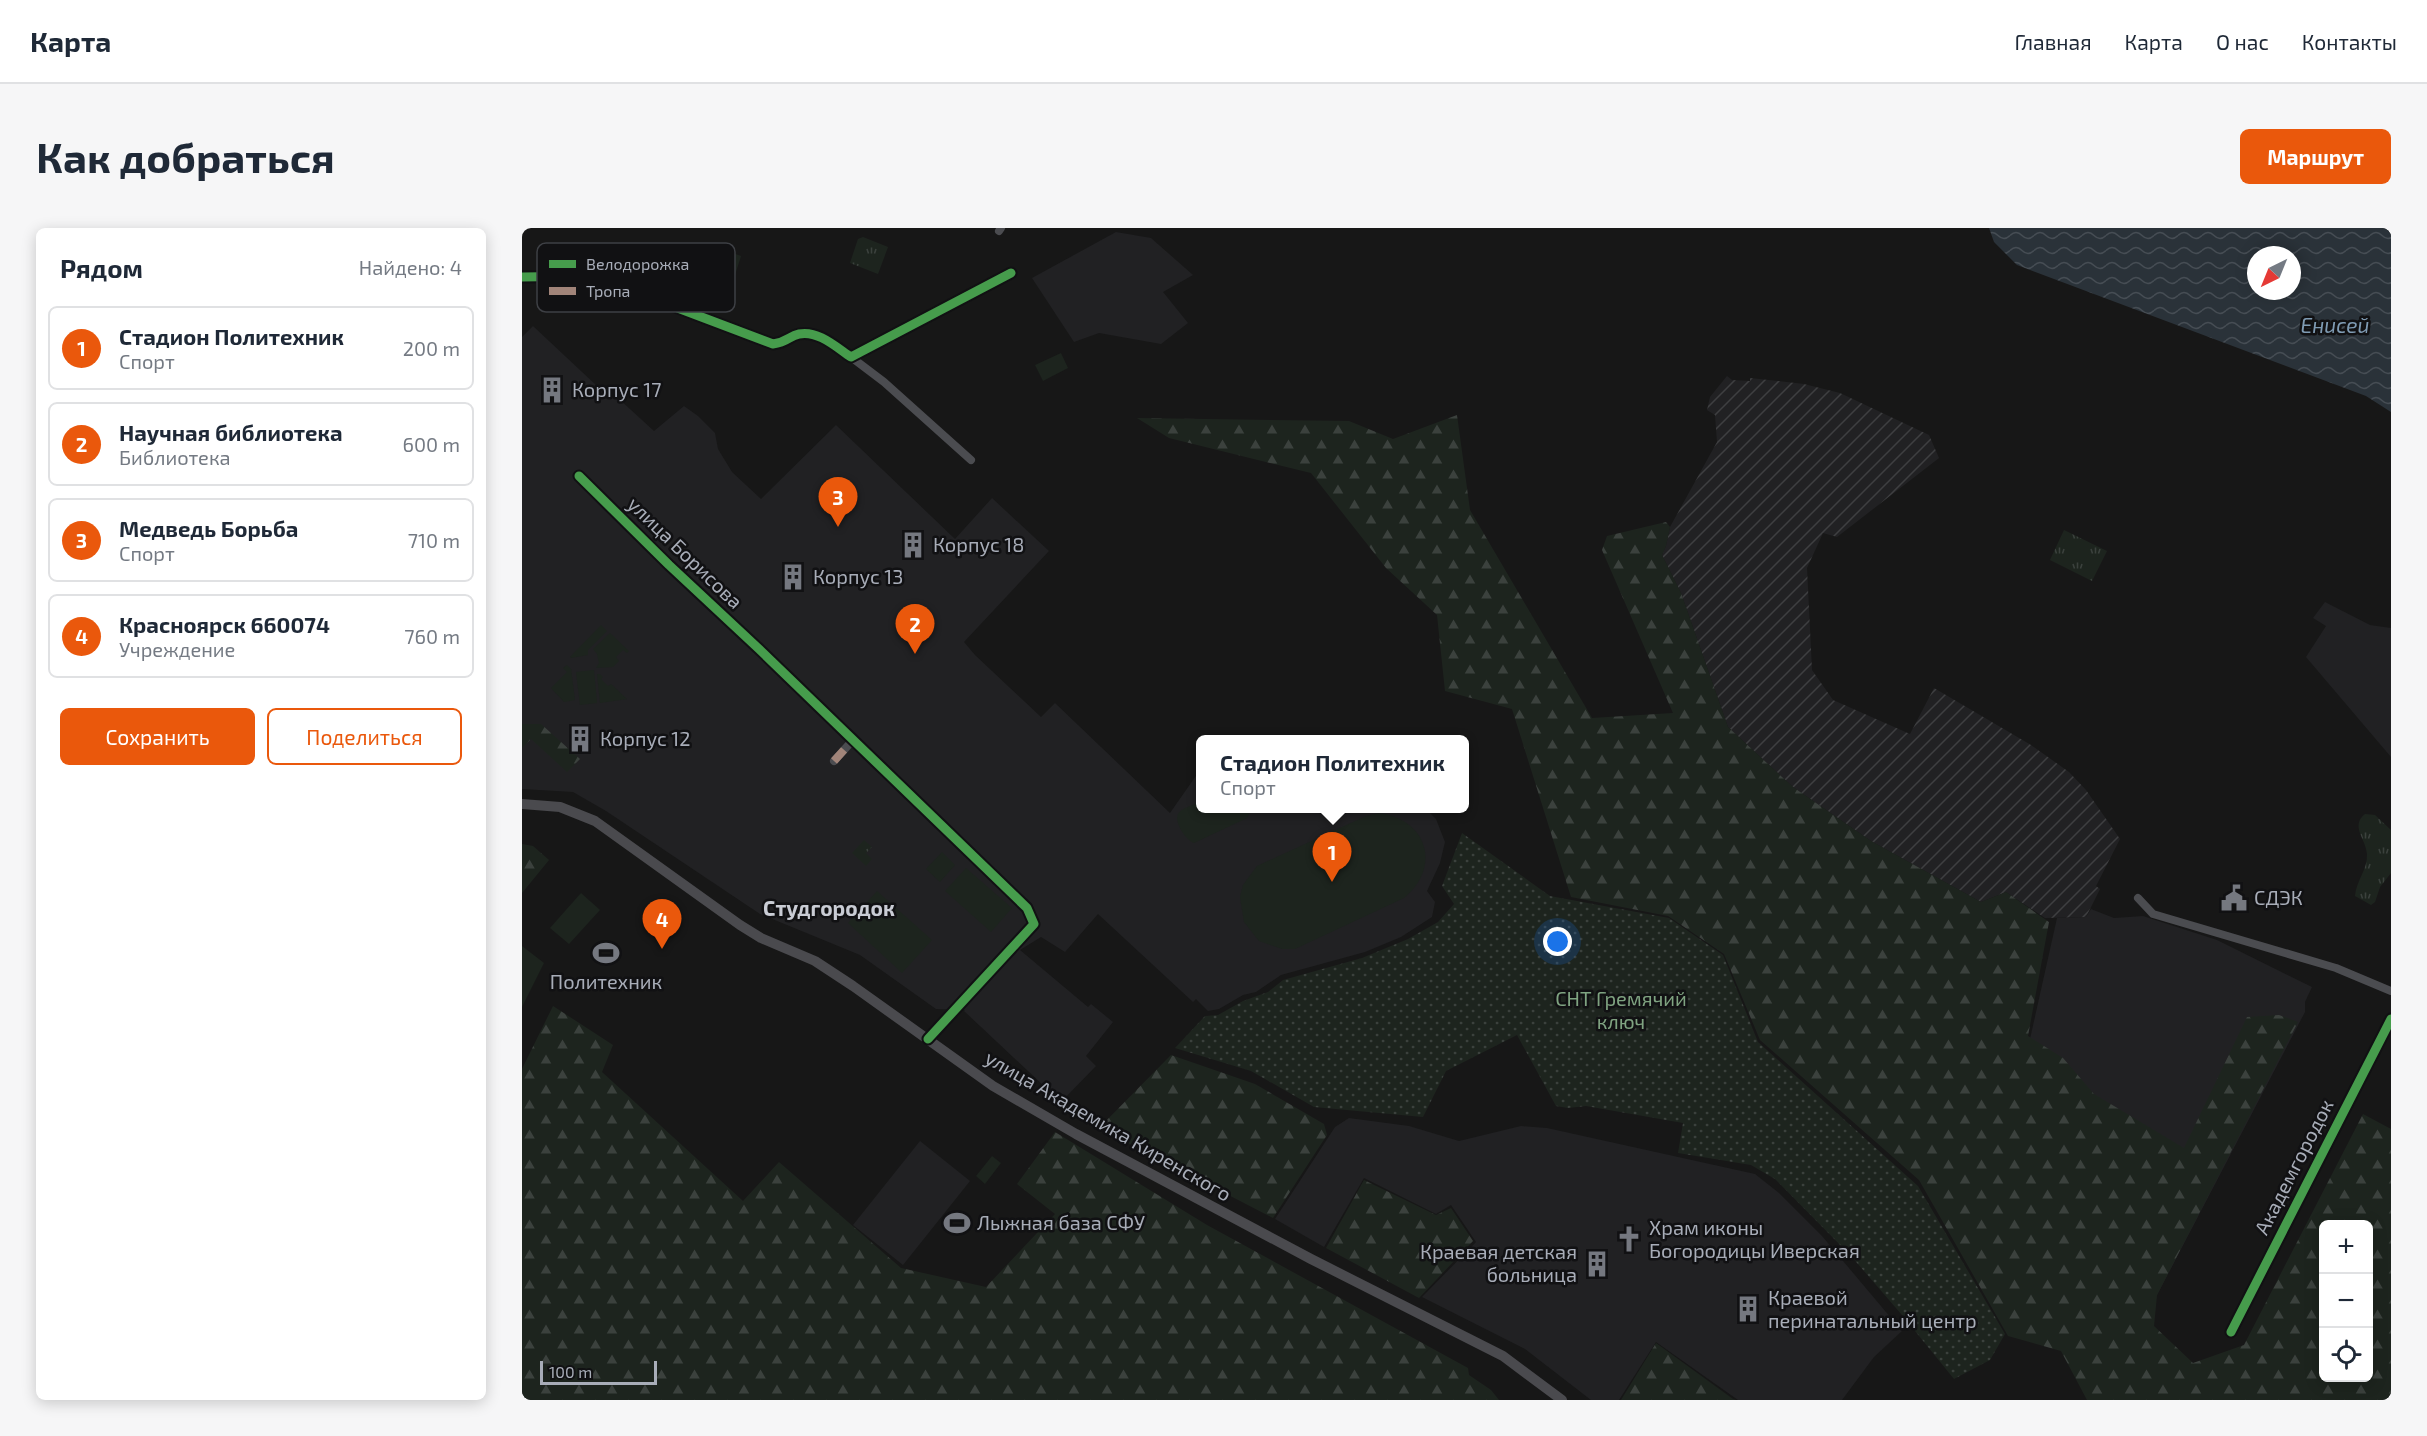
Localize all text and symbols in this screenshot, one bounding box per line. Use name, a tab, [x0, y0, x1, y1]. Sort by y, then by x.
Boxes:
text: Карта	[30, 24, 111, 58]
text: Главная	[2015, 29, 2092, 54]
text: Карта	[2125, 29, 2183, 54]
text: О нас	[2216, 29, 2269, 54]
text: Контакты	[2302, 29, 2397, 54]
button: Маршрут	[2240, 129, 2391, 184]
text: Как добраться	[36, 131, 335, 181]
legend	[537, 243, 735, 312]
north arrow	[2247, 246, 2301, 300]
text: Рядом	[60, 252, 143, 283]
text: Велодорожка	[586, 254, 689, 273]
text: Найдено: 4	[359, 255, 462, 279]
text: Тропа	[586, 281, 630, 300]
water label: Енисей	[2300, 312, 2370, 337]
text: Стадион Политехник	[119, 323, 344, 349]
text: 1	[77, 336, 86, 360]
text: 200 m	[403, 336, 460, 360]
text: Спорт	[119, 349, 175, 373]
building icon: Корпус 17	[537, 375, 567, 405]
place label: Корпус 17	[572, 377, 661, 402]
text: Научная библиотека	[119, 419, 343, 445]
text: 2	[76, 432, 87, 456]
text: 600 m	[402, 432, 460, 456]
text: Библиотека	[119, 445, 231, 469]
pin: 3	[818, 478, 858, 527]
street label: улица Борисова	[623, 491, 748, 614]
text: Медведь Борьба	[119, 515, 298, 541]
text: 3	[76, 528, 87, 552]
text: 710 m	[408, 528, 460, 552]
building icon: Корпус 18	[898, 530, 928, 560]
place label: Корпус 18	[933, 532, 1024, 557]
text: Спорт	[119, 541, 175, 565]
building icon: Корпус 13	[778, 562, 808, 592]
place label: Корпус 13	[813, 564, 903, 589]
pin: 2	[896, 604, 934, 654]
text: Красноярск 660074	[119, 611, 330, 637]
text: 4	[75, 624, 88, 648]
text: 760 m	[404, 624, 460, 648]
text: Учреждение	[119, 637, 235, 661]
button: Сохранить	[60, 708, 255, 765]
button: Поделиться	[267, 708, 462, 765]
building icon: Корпус 12	[565, 724, 595, 754]
place label: Корпус 12	[600, 726, 690, 751]
popup	[1196, 735, 1469, 813]
text: Стадион Политехник	[1220, 749, 1445, 775]
text: Спорт	[1220, 775, 1276, 799]
pin: 1	[1312, 832, 1352, 882]
public building icon: СДЭК	[2219, 883, 2249, 913]
place label: СДЭК	[2254, 885, 2303, 909]
district label: Студгородок	[763, 895, 895, 920]
pin: 4	[642, 900, 682, 949]
your location	[1543, 927, 1572, 956]
sports icon: Политехник	[591, 938, 621, 968]
place label: Политехник	[550, 969, 663, 993]
park label: СНТ Гремячий ключ	[1555, 986, 1687, 1033]
street label: улица Академика Киренского	[981, 1045, 1236, 1206]
street label: Академгородок	[2249, 1095, 2338, 1238]
sports icon: Лыжная база СФУ	[942, 1208, 972, 1238]
place label: Лыжная база СФУ	[977, 1210, 1146, 1234]
place label: Храм иконы Богородицы Иверская	[1649, 1215, 1860, 1262]
map controls	[2319, 1220, 2373, 1382]
button: +	[2319, 1220, 2373, 1274]
church icon: Храм иконы Богородицы Иверская	[1614, 1224, 1644, 1254]
place label: Краевая детская больница	[1420, 1239, 1577, 1286]
building icon: Краевая детская больница	[1582, 1249, 1612, 1279]
button: −	[2319, 1274, 2373, 1328]
place label: Краевой перинатальный центр	[1768, 1285, 1977, 1332]
building icon: Краевой перинатальный центр	[1733, 1294, 1763, 1324]
button: locate	[2319, 1328, 2373, 1382]
scale bar	[540, 1358, 657, 1386]
text: 100 m	[549, 1362, 592, 1381]

